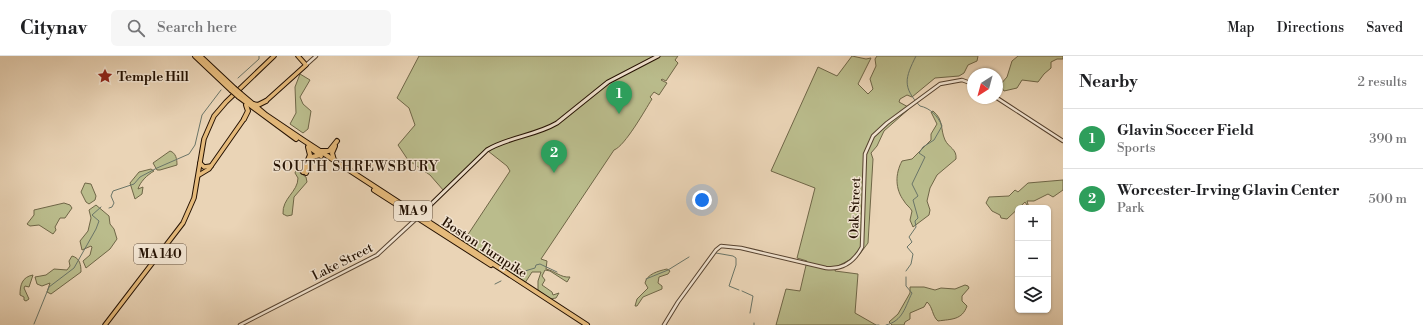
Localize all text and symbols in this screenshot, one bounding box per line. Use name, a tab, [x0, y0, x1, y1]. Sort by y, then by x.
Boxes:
search box	[111, 10, 391, 46]
text: Citynav	[20, 16, 87, 40]
icon: search	[125, 17, 147, 39]
text: Search here	[157, 18, 237, 37]
text: Map	[1227, 19, 1255, 37]
text: Directions	[1277, 19, 1344, 37]
text: Saved	[1366, 19, 1403, 37]
place icon: Temple Hill	[96, 67, 114, 85]
north arrow	[967, 68, 1003, 104]
place label: Temple Hill	[117, 69, 190, 85]
text: Nearby	[1079, 71, 1138, 93]
text: 2 results	[1358, 74, 1407, 90]
pin: 1	[606, 81, 632, 114]
text: Glavin Soccer Field	[1117, 121, 1254, 140]
text: 1	[1089, 131, 1095, 147]
text: 390 m	[1369, 131, 1407, 147]
pin: 2	[541, 140, 567, 173]
text: Sports	[1117, 140, 1156, 156]
district label: SOUTH SHREWSBURY	[273, 158, 439, 176]
street label: Oak Street	[846, 177, 864, 239]
text: Worcester-Irving Glavin Center	[1117, 181, 1340, 200]
your location	[692, 190, 712, 210]
text: 2	[1088, 191, 1096, 207]
text: 500 m	[1369, 191, 1407, 207]
text: Park	[1117, 200, 1144, 216]
road number: MA 9	[394, 201, 432, 221]
map controls	[1015, 205, 1051, 313]
button: +	[1015, 205, 1051, 241]
street label: Boston Turnpike	[438, 214, 530, 282]
street label: Lake Street	[309, 240, 376, 284]
button: −	[1015, 241, 1051, 277]
road number: MA 140	[134, 244, 186, 264]
button: layers	[1015, 277, 1051, 313]

